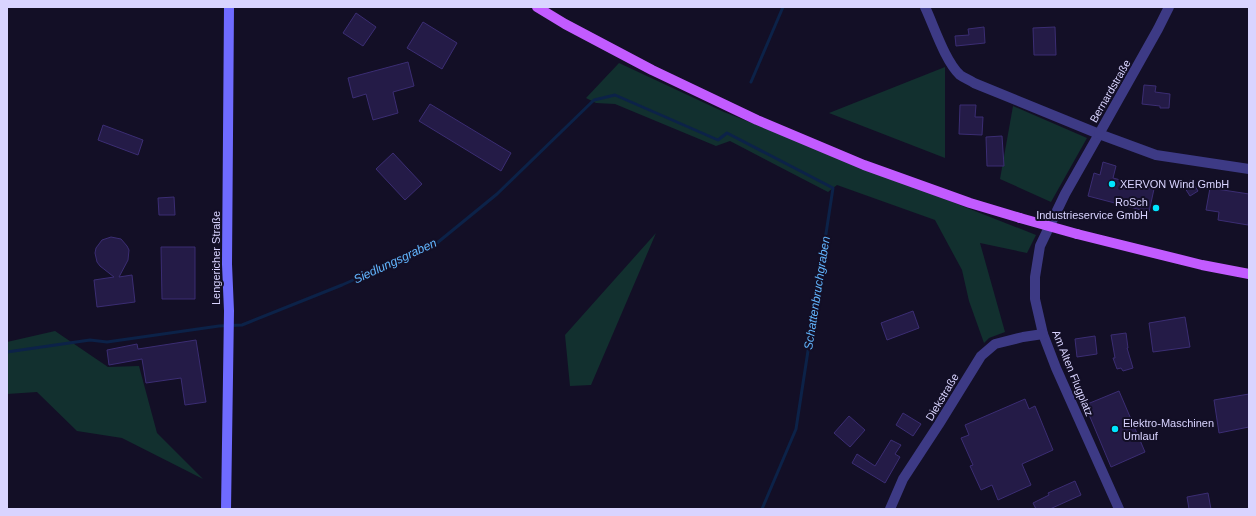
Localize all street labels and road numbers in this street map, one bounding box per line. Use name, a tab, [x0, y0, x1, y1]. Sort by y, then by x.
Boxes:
street label: Bernardstraße	[1087, 58, 1133, 124]
street label: Lengericher Straße	[210, 211, 222, 305]
street label: Am Alten Flugplatz	[1050, 328, 1096, 418]
street label: Diekstraße	[923, 371, 961, 423]

